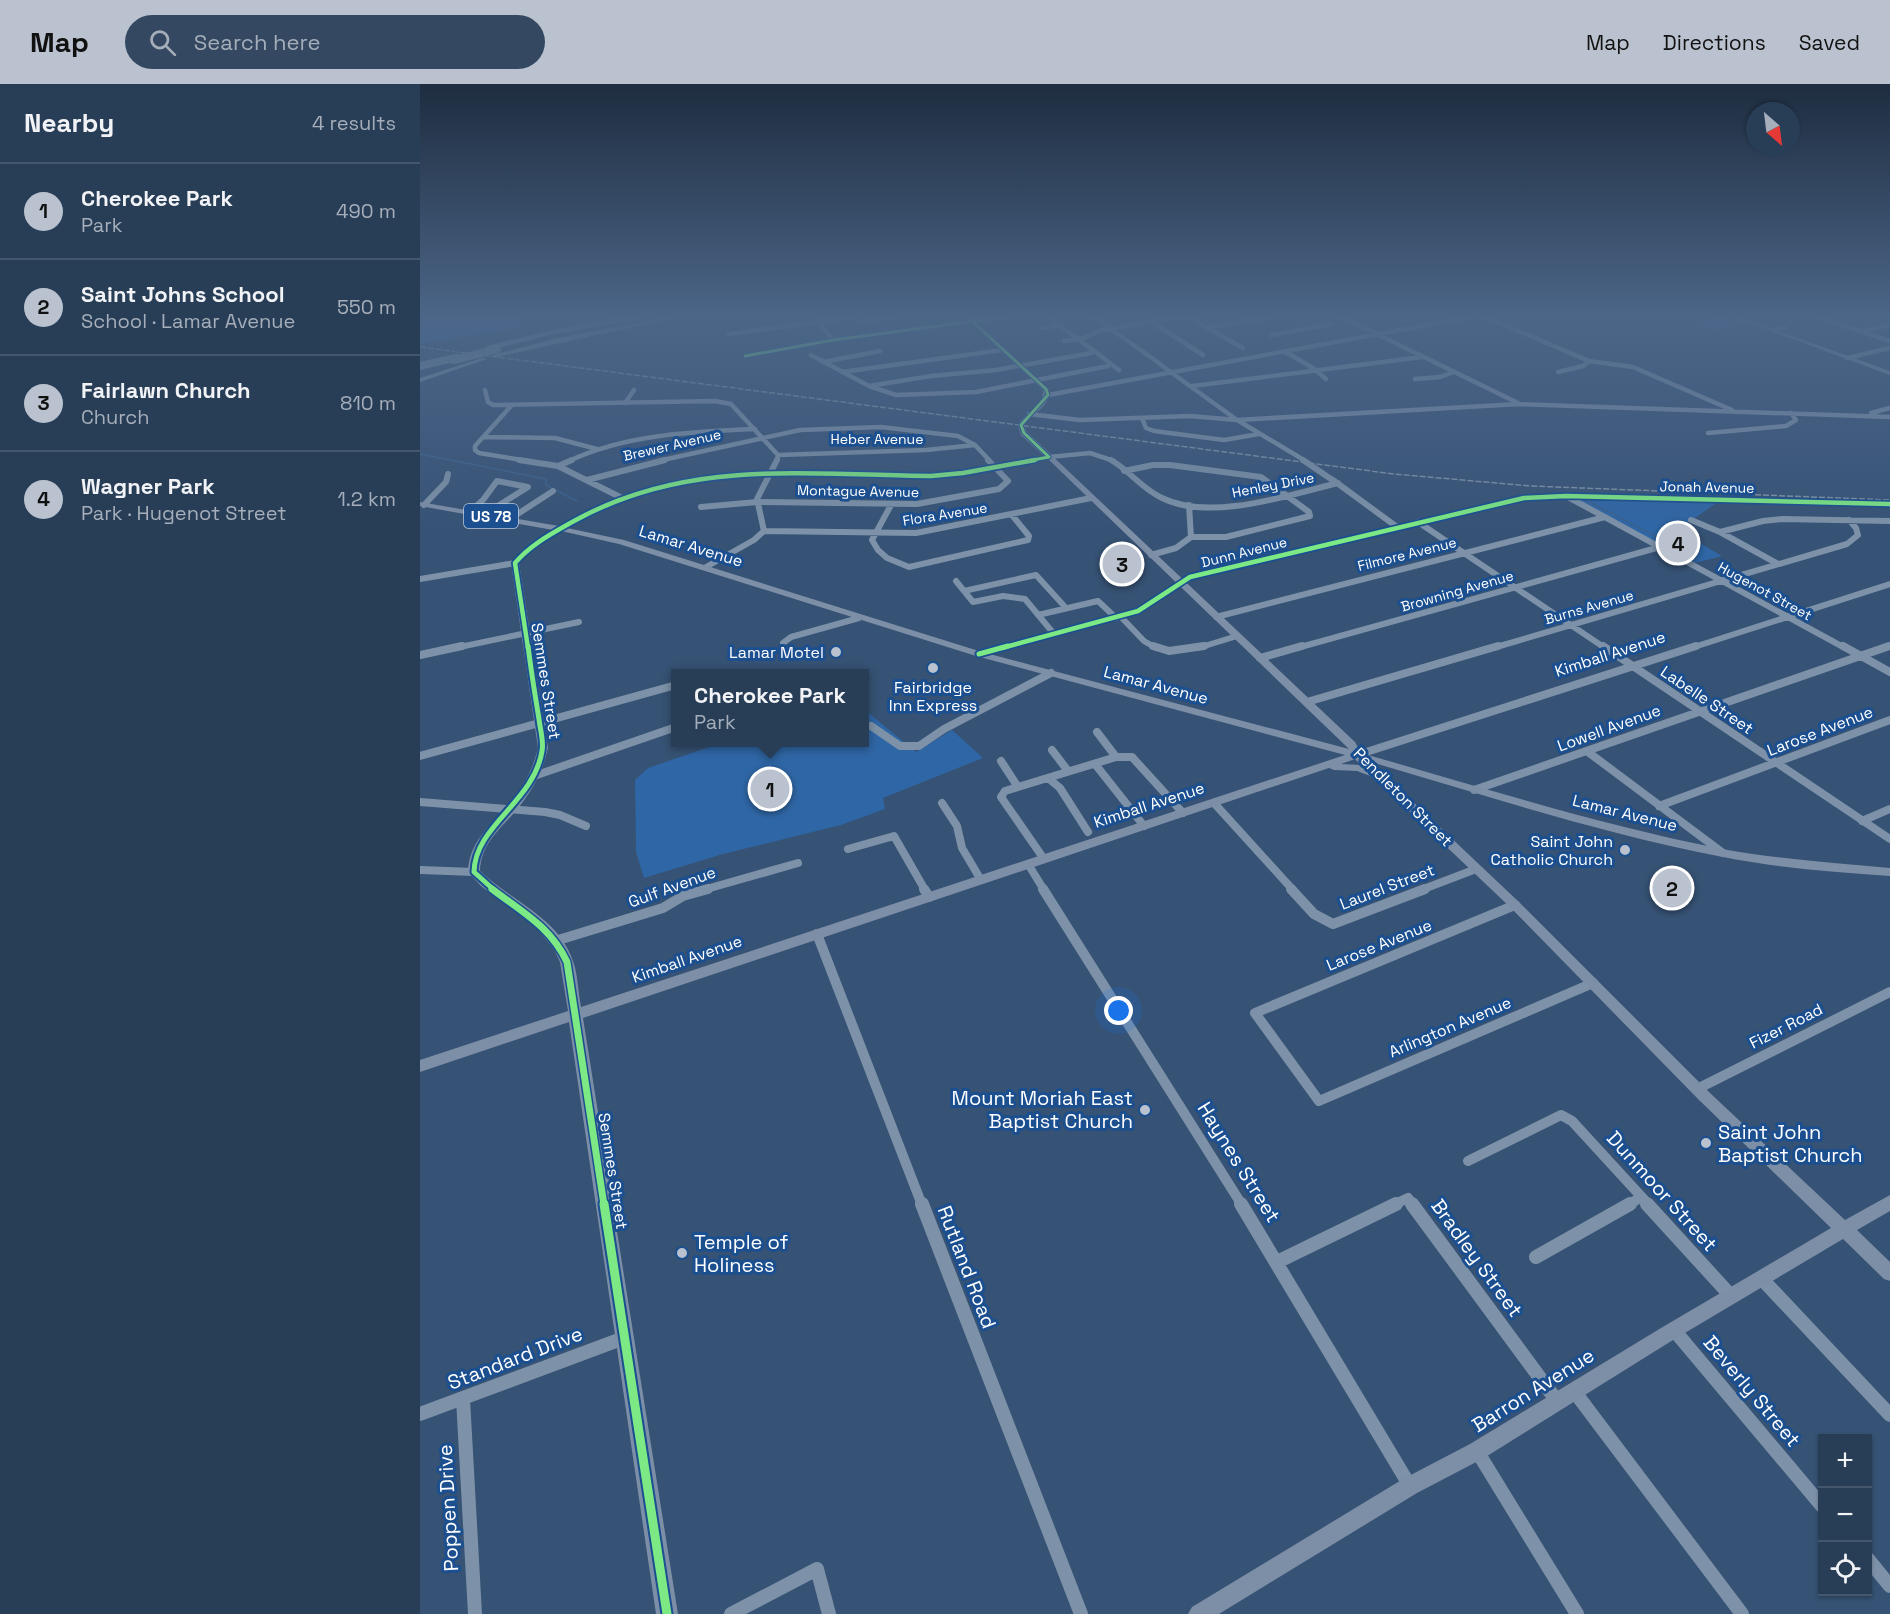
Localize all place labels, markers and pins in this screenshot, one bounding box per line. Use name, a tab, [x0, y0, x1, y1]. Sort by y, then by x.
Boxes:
pin: 4	[1658, 520, 1698, 566]
pin: 3	[1102, 542, 1142, 586]
place label: Lamar Motel	[729, 642, 824, 663]
marker: Lamar Motel	[829, 645, 843, 659]
marker: Fairbridge Inn Express	[926, 661, 940, 675]
place label: Fairbridge Inn Express	[889, 677, 977, 716]
pin: 1	[750, 766, 790, 812]
place label: Saint John Catholic Church	[1491, 831, 1613, 870]
marker: Saint John Catholic Church	[1618, 843, 1632, 857]
pin: 2	[1652, 866, 1692, 910]
place label: Mount Moriah East Baptist Church	[952, 1085, 1133, 1134]
marker: Mount Moriah East Baptist Church	[1138, 1103, 1152, 1117]
place label: Saint John Baptist Church	[1718, 1119, 1863, 1168]
marker: Saint John Baptist Church	[1699, 1136, 1713, 1150]
place label: Temple of Holiness	[694, 1229, 789, 1278]
marker: Temple of Holiness	[675, 1246, 689, 1260]

